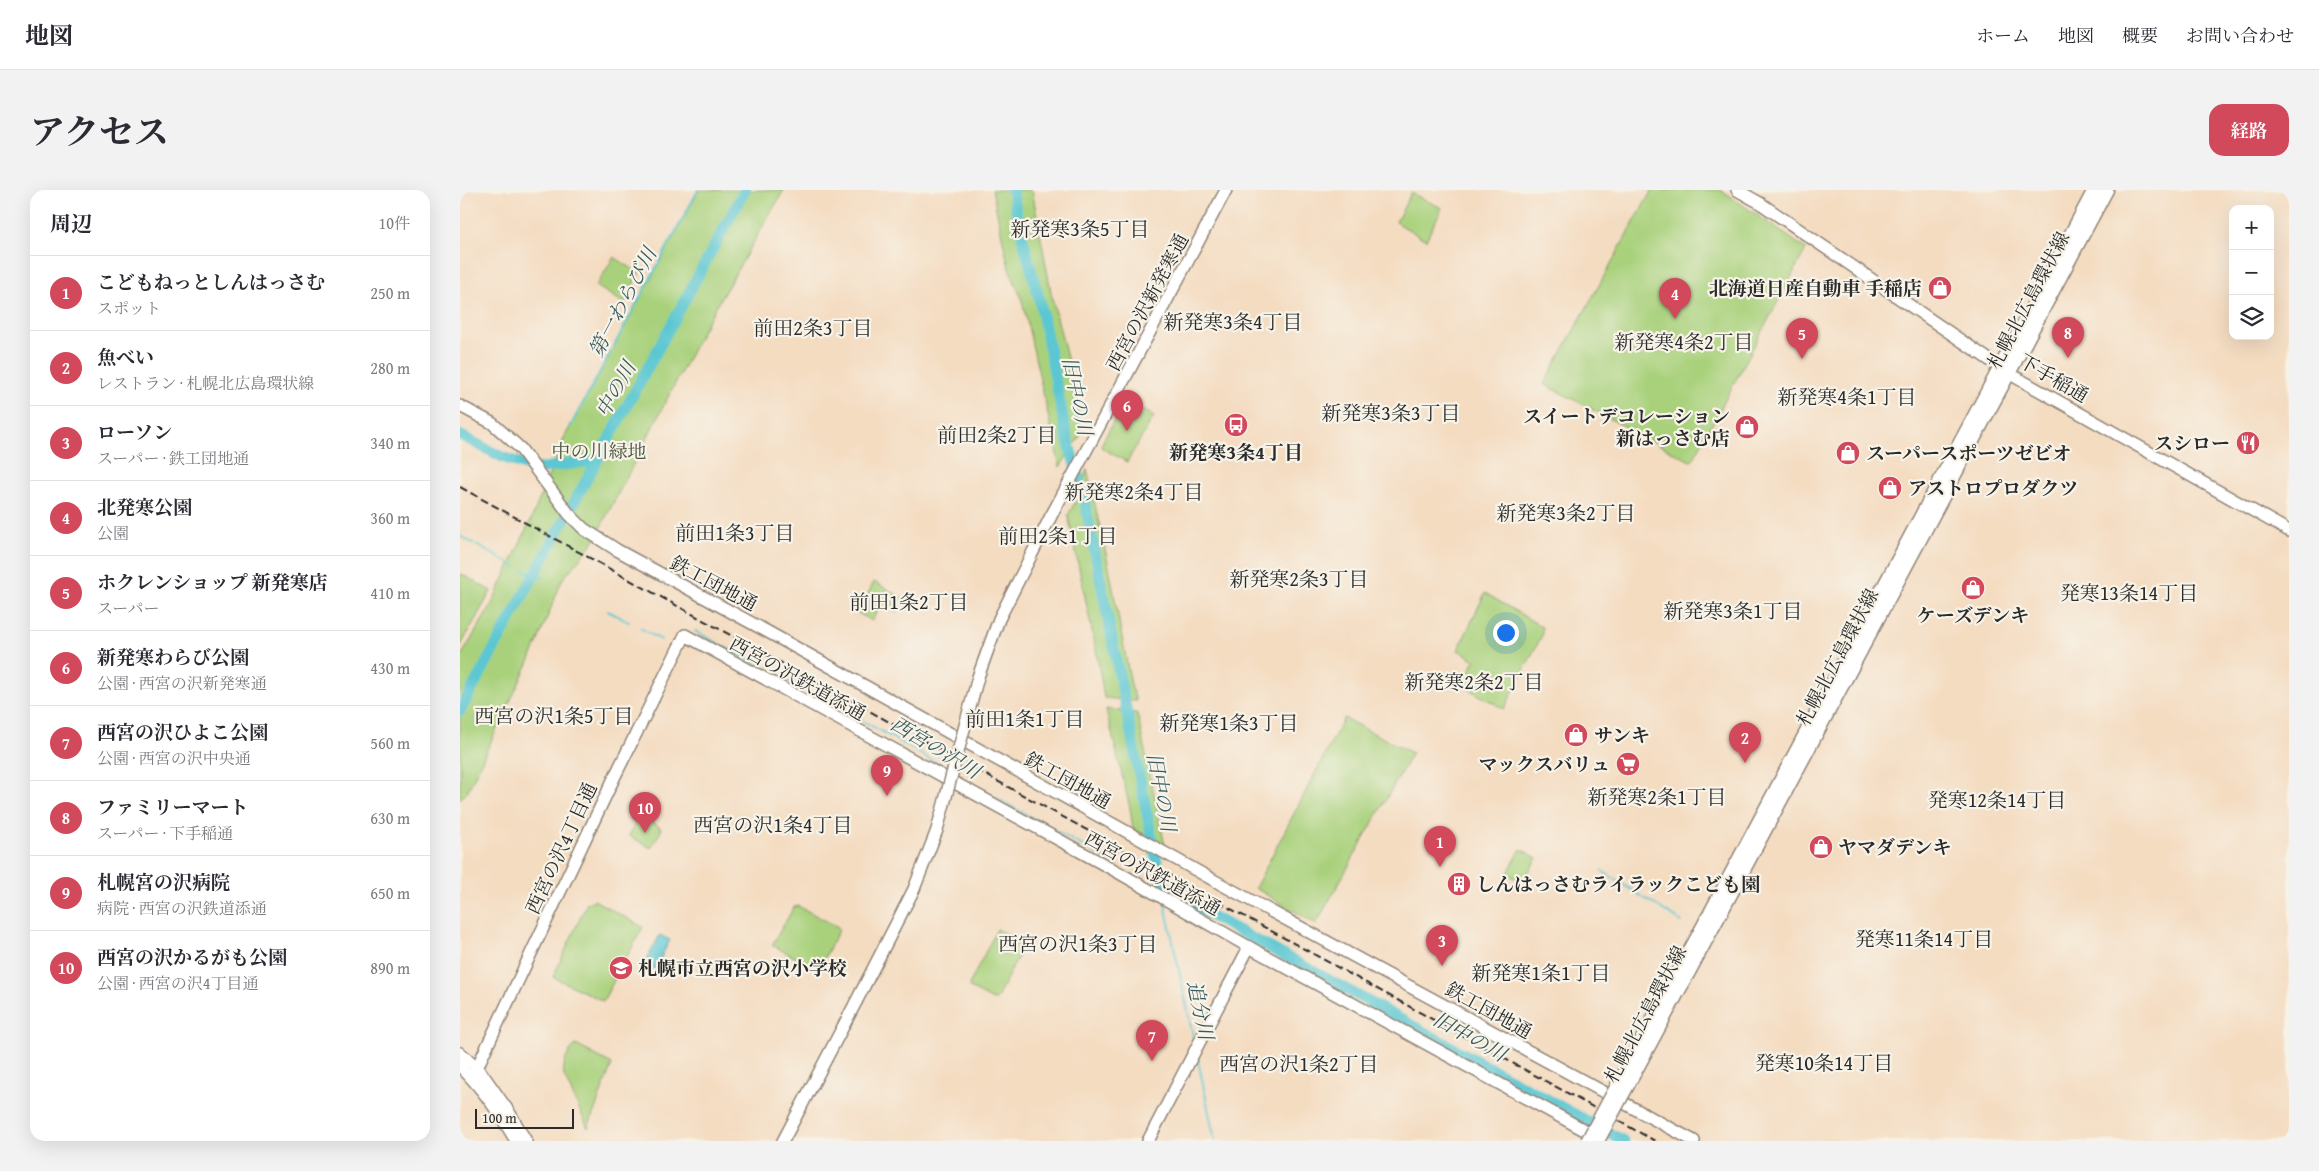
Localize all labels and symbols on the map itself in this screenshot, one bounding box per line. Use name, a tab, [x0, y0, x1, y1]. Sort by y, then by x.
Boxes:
district label: 新発寒3条5丁目	[1010, 214, 1150, 243]
street label: 札幌北広島環状線	[1980, 226, 2076, 374]
street label: 西宮の沢新発寒通	[1099, 228, 1195, 376]
water label: 第一わらび川	[581, 240, 664, 362]
place label: 北海道日産自動車 手稲店	[1709, 274, 1922, 302]
shop icon: 北海道日産自動車 手稲店	[1927, 275, 1953, 301]
pin: 4	[1659, 278, 1691, 319]
district label: 新発寒3条4丁目	[1163, 307, 1303, 336]
district label: 前田2条3丁目	[753, 313, 873, 342]
pin: 8	[2052, 317, 2084, 358]
pin: 5	[1786, 318, 1818, 359]
district label: 新発寒4条2丁目	[1614, 327, 1754, 356]
street label: 下手稲通	[2014, 347, 2094, 409]
water label: 中の川	[588, 354, 643, 422]
water label: 旧中の川	[1056, 354, 1101, 440]
district label: 新発寒4条1丁目	[1777, 382, 1917, 411]
pin: 6	[1111, 390, 1143, 431]
district label: 新発寒3条3丁目	[1321, 398, 1461, 427]
place label: スイートデコレーション 新はっさむ店	[1523, 402, 1730, 452]
bus stop icon: 新発寒3条4丁目	[1223, 412, 1249, 438]
shop icon: スイートデコレーション 新はっさむ店	[1734, 414, 1760, 440]
district label: 前田2条2丁目	[937, 420, 1057, 449]
place label: スシロー	[2154, 429, 2230, 457]
restaurant icon: スシロー	[2235, 430, 2261, 456]
park label: 中の川緑地	[551, 437, 647, 465]
place label: 新発寒3条4丁目	[1169, 438, 1303, 466]
place label: スーパースポーツゼビオ	[1866, 439, 2071, 467]
shop icon: スーパースポーツゼビオ	[1835, 440, 1861, 466]
place label: アストロプロダクツ	[1908, 474, 2078, 502]
shop icon: アストロプロダクツ	[1877, 475, 1903, 501]
district label: 新発寒2条4丁目	[1064, 477, 1204, 506]
district label: 新発寒3条2丁目	[1496, 498, 1636, 527]
district label: 前田1条3丁目	[675, 518, 795, 547]
district label: 前田2条1丁目	[998, 521, 1118, 550]
street label: 鉄工団地通	[665, 548, 763, 618]
district label: 新発寒2条3丁目	[1229, 564, 1369, 593]
shop icon: ケーズデンキ	[1960, 575, 1986, 601]
district label: 発寒13条14丁目	[2060, 578, 2198, 607]
street label: 札幌北広島環状線	[1789, 583, 1885, 731]
district label: 前田1条2丁目	[849, 587, 969, 616]
district label: 新発寒3条1丁目	[1663, 596, 1803, 625]
place label: ケーズデンキ	[1917, 601, 2029, 629]
your location	[1493, 620, 1519, 646]
street label: 西宮の沢鉄道添通	[725, 629, 871, 727]
district label: 新発寒2条2丁目	[1404, 667, 1544, 696]
district label: 西宮の沢1条5丁目	[474, 701, 634, 730]
district label: 前田1条1丁目	[965, 704, 1085, 733]
district label: 新発寒1条3丁目	[1159, 708, 1299, 737]
water label: 西宮の沢川	[886, 709, 988, 786]
place label: サンキ	[1594, 721, 1650, 749]
shop icon: サンキ	[1563, 722, 1589, 748]
pin: 2	[1729, 722, 1761, 763]
street label: 鉄工団地通	[1020, 745, 1116, 815]
water label: 旧中の川	[1140, 750, 1184, 836]
place label: マックスバリュ	[1479, 750, 1610, 778]
supermarket icon: マックスバリュ	[1615, 751, 1641, 777]
pin: 9	[871, 755, 903, 796]
street label: 西宮の沢4丁目通	[518, 778, 604, 918]
district label: 新発寒2条1丁目	[1587, 782, 1727, 811]
district label: 発寒12条14丁目	[1928, 785, 2066, 814]
pin: 10	[629, 792, 661, 833]
district label: 西宮の沢1条4丁目	[693, 810, 853, 839]
street label: 西宮の沢鉄道添通	[1080, 824, 1226, 922]
pin: 1	[1424, 826, 1456, 867]
place label: ヤマダデンキ	[1838, 833, 1952, 861]
shop icon: ヤマダデンキ	[1808, 834, 1834, 860]
place label: しんはっさむライラックこども園	[1476, 870, 1760, 898]
building icon: しんはっさむライラックこども園	[1446, 871, 1472, 897]
district label: 発寒11条14丁目	[1855, 924, 1993, 953]
pin: 3	[1426, 925, 1458, 966]
district label: 西宮の沢1条3丁目	[998, 929, 1158, 958]
street label: 札幌北広島環状線	[1597, 940, 1693, 1088]
place label: 札幌市立西宮の沢小学校	[638, 954, 847, 982]
school or university icon: 札幌市立西宮の沢小学校	[608, 955, 634, 981]
district label: 新発寒1条1丁目	[1471, 958, 1611, 987]
street label: 鉄工団地通	[1441, 975, 1537, 1045]
water label: 追分川	[1181, 978, 1222, 1044]
water label: 旧中の川	[1428, 1004, 1514, 1069]
pin: 7	[1136, 1020, 1168, 1061]
district label: 発寒10条14丁目	[1755, 1048, 1893, 1077]
district label: 西宮の沢1条2丁目	[1219, 1049, 1379, 1078]
scale bar	[475, 1106, 574, 1129]

